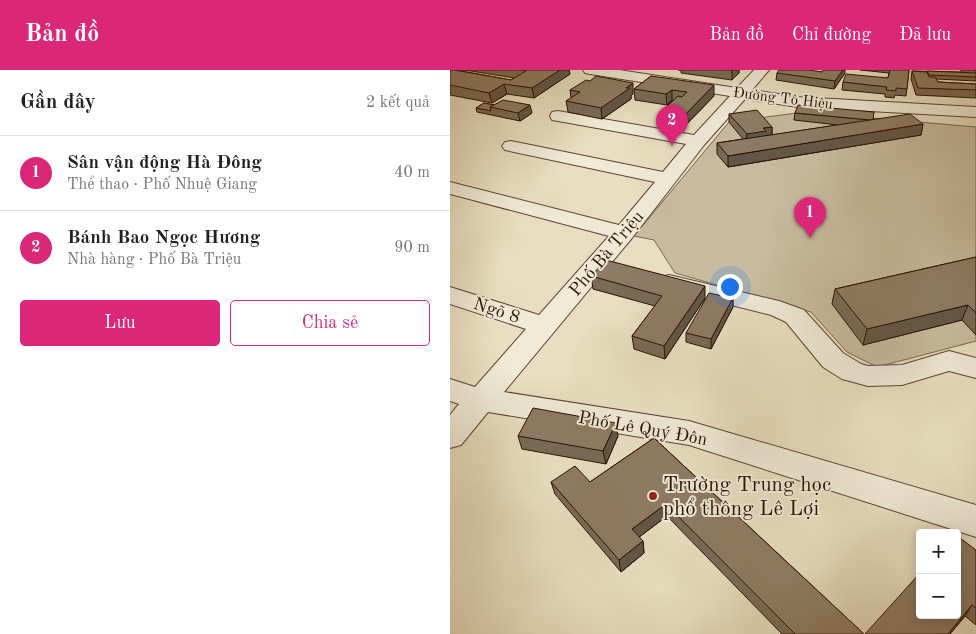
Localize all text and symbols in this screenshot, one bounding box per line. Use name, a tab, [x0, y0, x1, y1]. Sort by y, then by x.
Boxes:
text: Bản đồ	[25, 23, 99, 47]
text: Bản đồ	[710, 26, 764, 44]
text: Chỉ đường	[792, 26, 871, 44]
text: Đã lưu	[899, 26, 951, 44]
street label: Đường Tô Hiệu	[732, 86, 834, 113]
text: Gần đây	[20, 92, 96, 113]
text: 2 kết quả	[366, 95, 430, 111]
pin: 2	[656, 105, 688, 146]
text: Sân vận động Hà Đông	[67, 154, 262, 173]
text: 1	[31, 165, 41, 181]
text: 40 m	[394, 165, 430, 181]
text: Thể thao · Phố Nhuệ Giang	[67, 177, 257, 193]
pin: 1	[794, 197, 826, 238]
street label: Phố Bà Triệu	[565, 207, 648, 300]
text: Bánh Bao Ngọc Hương	[67, 229, 260, 248]
text: 2	[31, 240, 41, 256]
text: 90 m	[394, 240, 430, 256]
text: Nhà hàng · Phố Bà Triệu	[67, 252, 241, 268]
your location	[717, 274, 743, 300]
street label: Ngõ 8	[471, 295, 522, 327]
button: Lưu	[20, 300, 220, 346]
button: Chia sẻ	[230, 300, 430, 346]
street label: Phố Lê Quý Đôn	[577, 408, 709, 449]
place label: Trường Trung học phổ thông Lê Lợi	[663, 475, 831, 520]
marker: Trường Trung học phổ thông Lê Lợi	[647, 490, 659, 502]
map controls	[916, 529, 961, 619]
button: +	[916, 529, 961, 574]
button: −	[916, 574, 961, 619]

